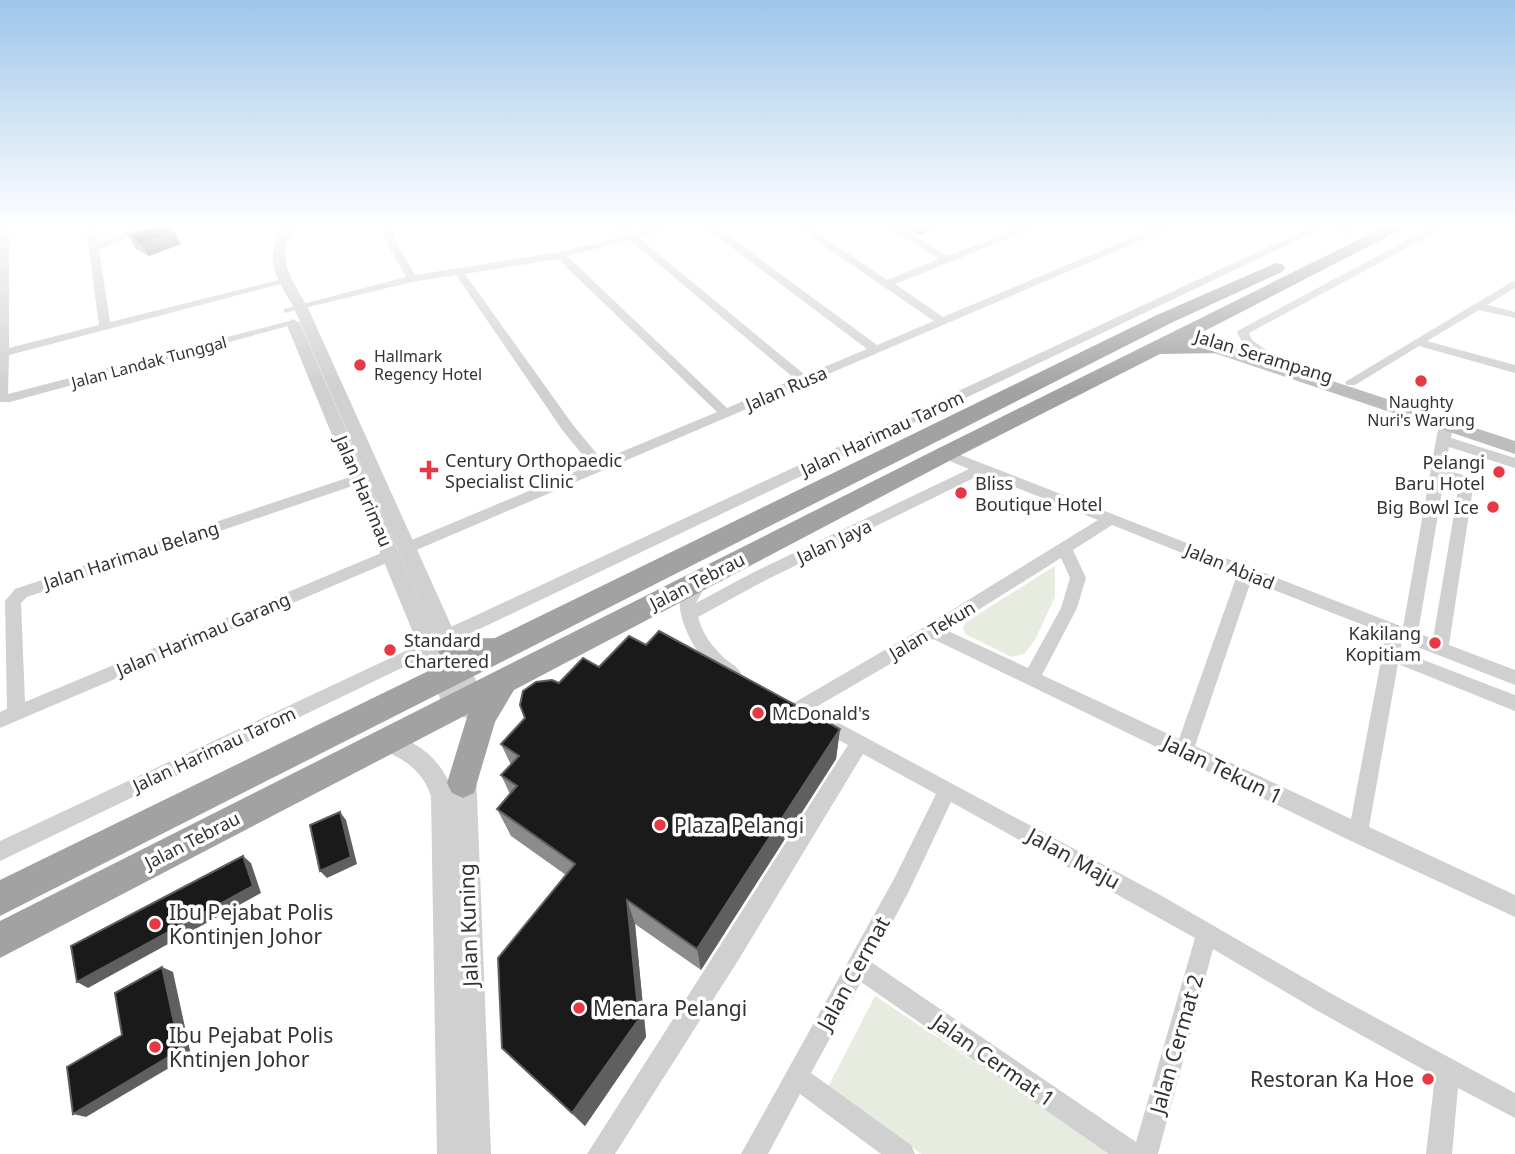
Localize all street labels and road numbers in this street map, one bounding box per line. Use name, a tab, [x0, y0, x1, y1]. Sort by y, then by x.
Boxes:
street label: Jalan Serampang	[1190, 323, 1336, 388]
street label: Jalan Landak Tunggal	[67, 331, 229, 394]
street label: Jalan Rusa	[740, 360, 831, 417]
street label: Jalan Harimau Tarom	[795, 385, 967, 482]
street label: Jalan Harimau	[329, 430, 398, 551]
street label: Jalan Jaya	[791, 513, 875, 570]
street label: Jalan Harimau Belang	[39, 515, 222, 595]
street label: Jalan Abiad	[1180, 537, 1278, 595]
street label: Jalan Tebrau	[644, 547, 749, 616]
street label: Jalan Harimau Garang	[111, 587, 293, 682]
street label: Jalan Tekun	[883, 595, 979, 666]
street label: Jalan Harimau Tarom	[127, 701, 299, 798]
street label: Jalan Tekun 1	[1157, 727, 1287, 810]
street label: Jalan Tebrau	[139, 806, 244, 875]
street label: Jalan Maju	[1021, 820, 1126, 895]
street label: Jalan Kuning	[452, 863, 484, 989]
street label: Jalan Cermat	[809, 911, 896, 1037]
street label: Jalan Cermat 2	[1142, 971, 1209, 1119]
street label: Jalan Cermat 1	[926, 1006, 1061, 1113]

